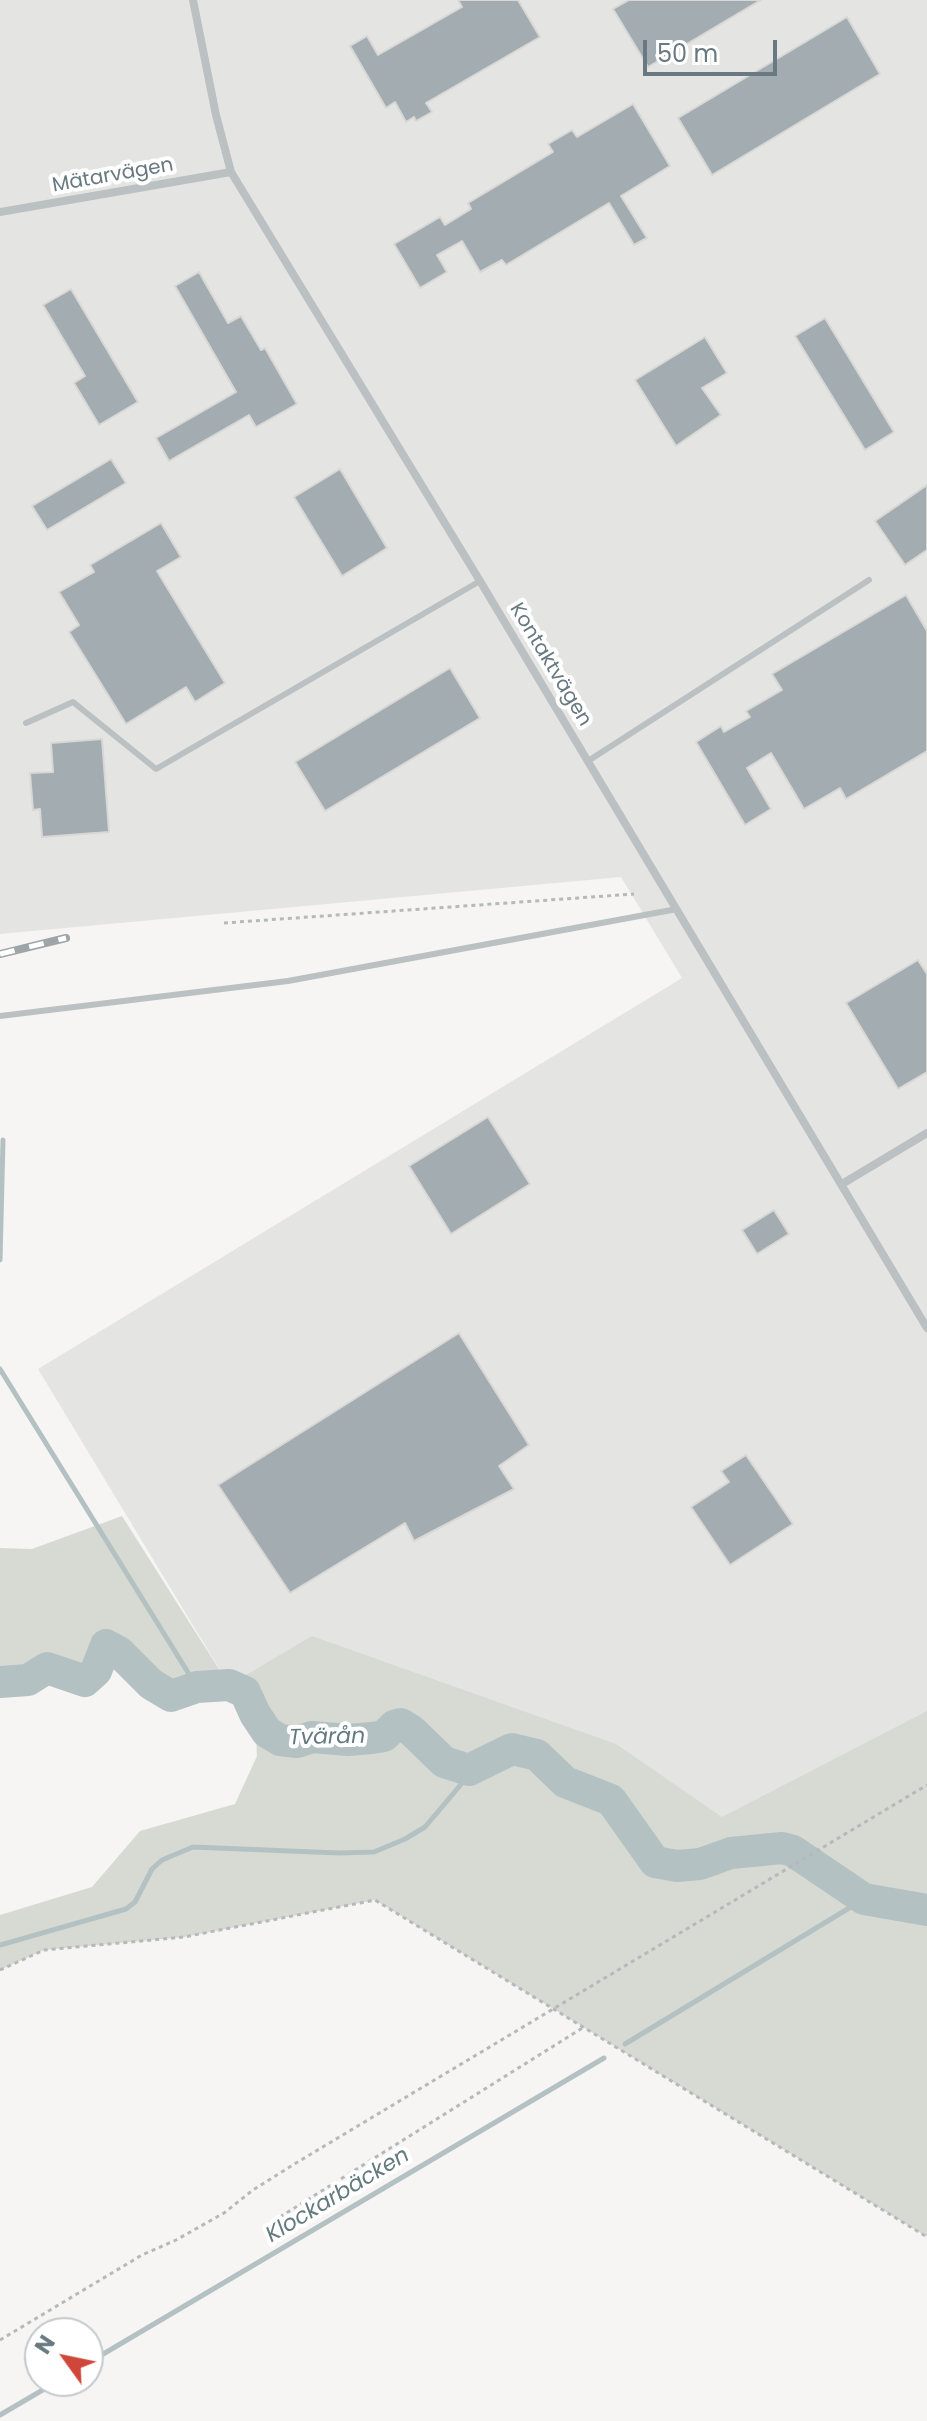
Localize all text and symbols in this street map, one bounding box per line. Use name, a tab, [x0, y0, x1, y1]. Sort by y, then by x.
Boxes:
scale bar	[647, 24, 781, 74]
text: 50 m	[657, 37, 718, 70]
street label: Mätarvägen	[51, 154, 175, 198]
street label: Kontaktvägen	[504, 599, 596, 731]
water label: Tvärån	[289, 1724, 365, 1752]
water label: Klockarbäcken	[262, 2143, 414, 2249]
north arrow	[24, 2317, 104, 2397]
text: N	[28, 2329, 63, 2360]

